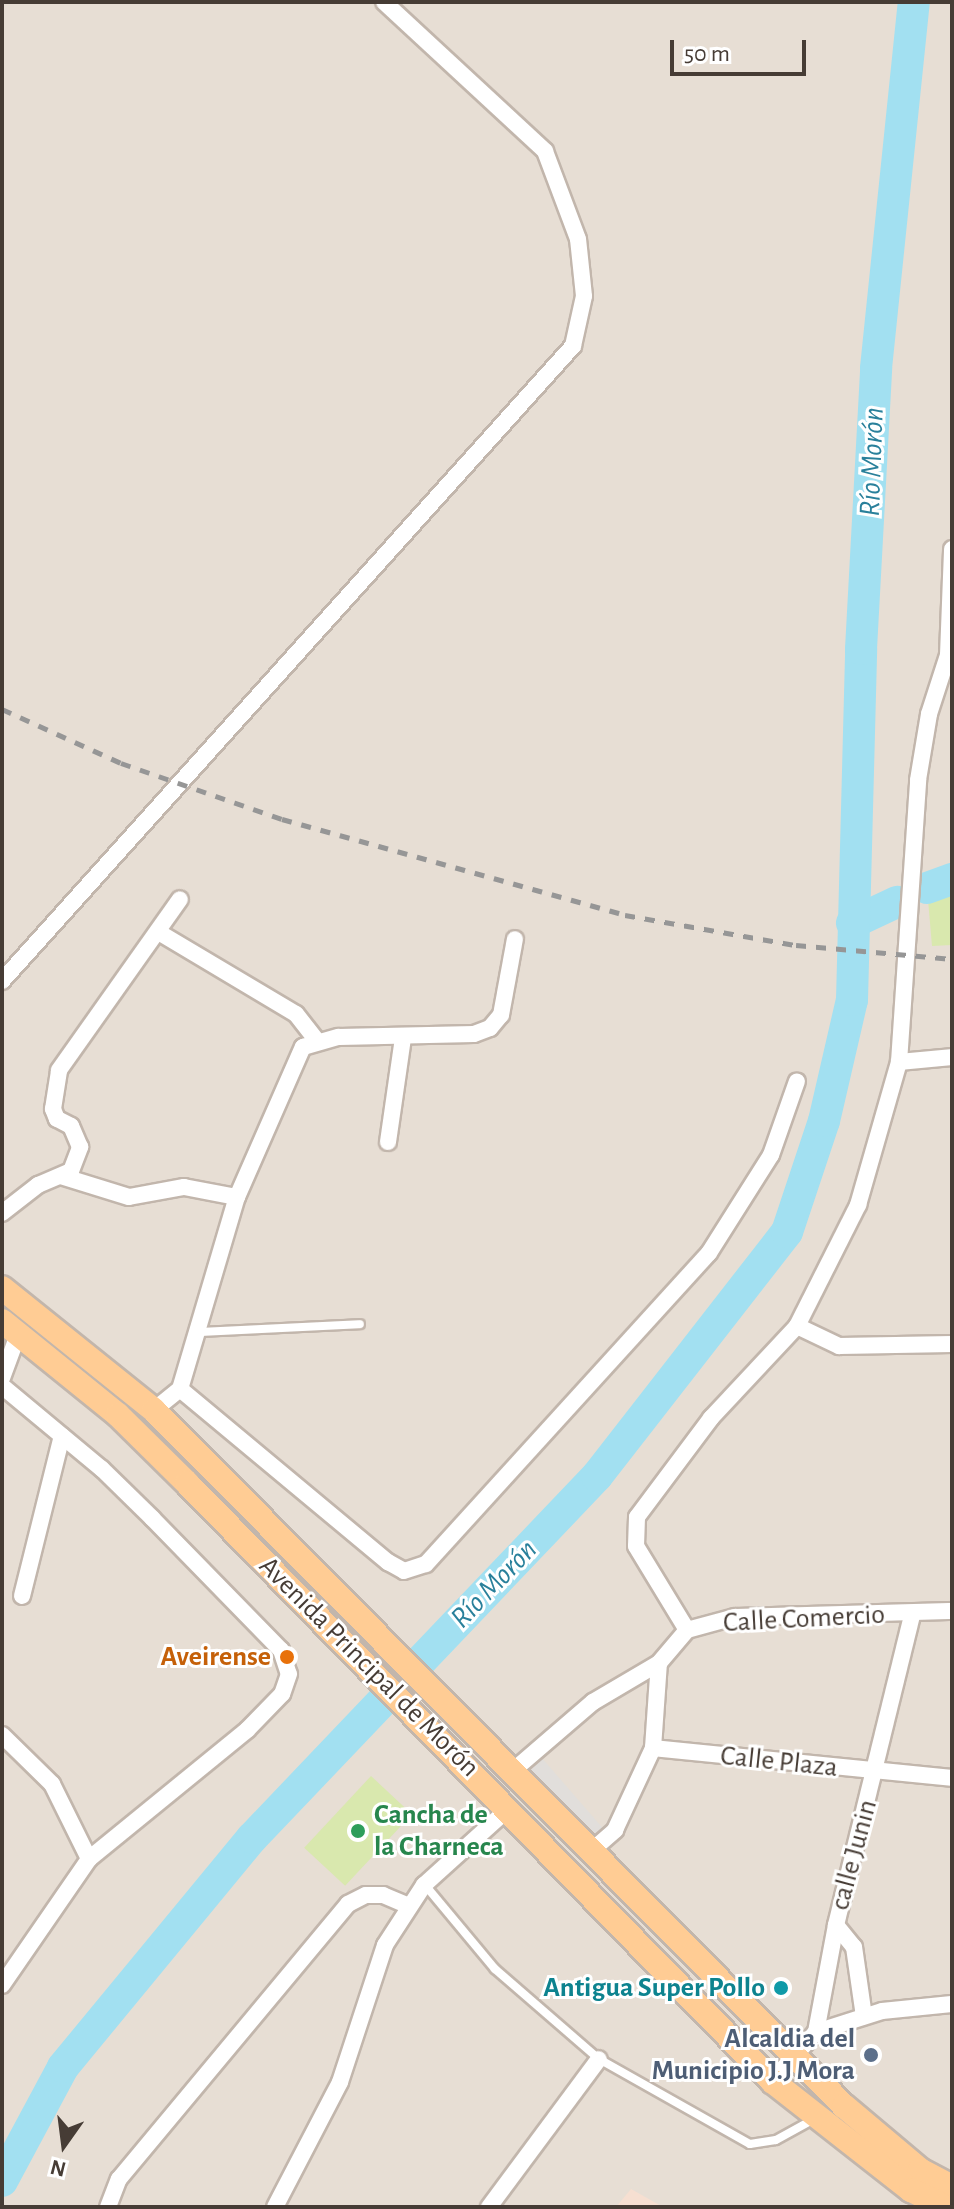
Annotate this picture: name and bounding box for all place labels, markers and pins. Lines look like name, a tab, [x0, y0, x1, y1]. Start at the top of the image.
place label: Aveirense	[160, 1640, 271, 1674]
marker: Aveirense	[278, 1648, 296, 1666]
place label: Cancha de la Charneca	[374, 1798, 504, 1864]
marker: Cancha de la Charneca	[349, 1822, 367, 1840]
place label: Antigua Super Pollo	[543, 1971, 765, 2005]
marker: Antigua Super Pollo	[772, 1979, 790, 1997]
place label: Alcaldia del Municipio J.J Mora	[652, 2022, 855, 2088]
marker: Alcaldia del Municipio J.J Mora	[862, 2046, 880, 2064]

